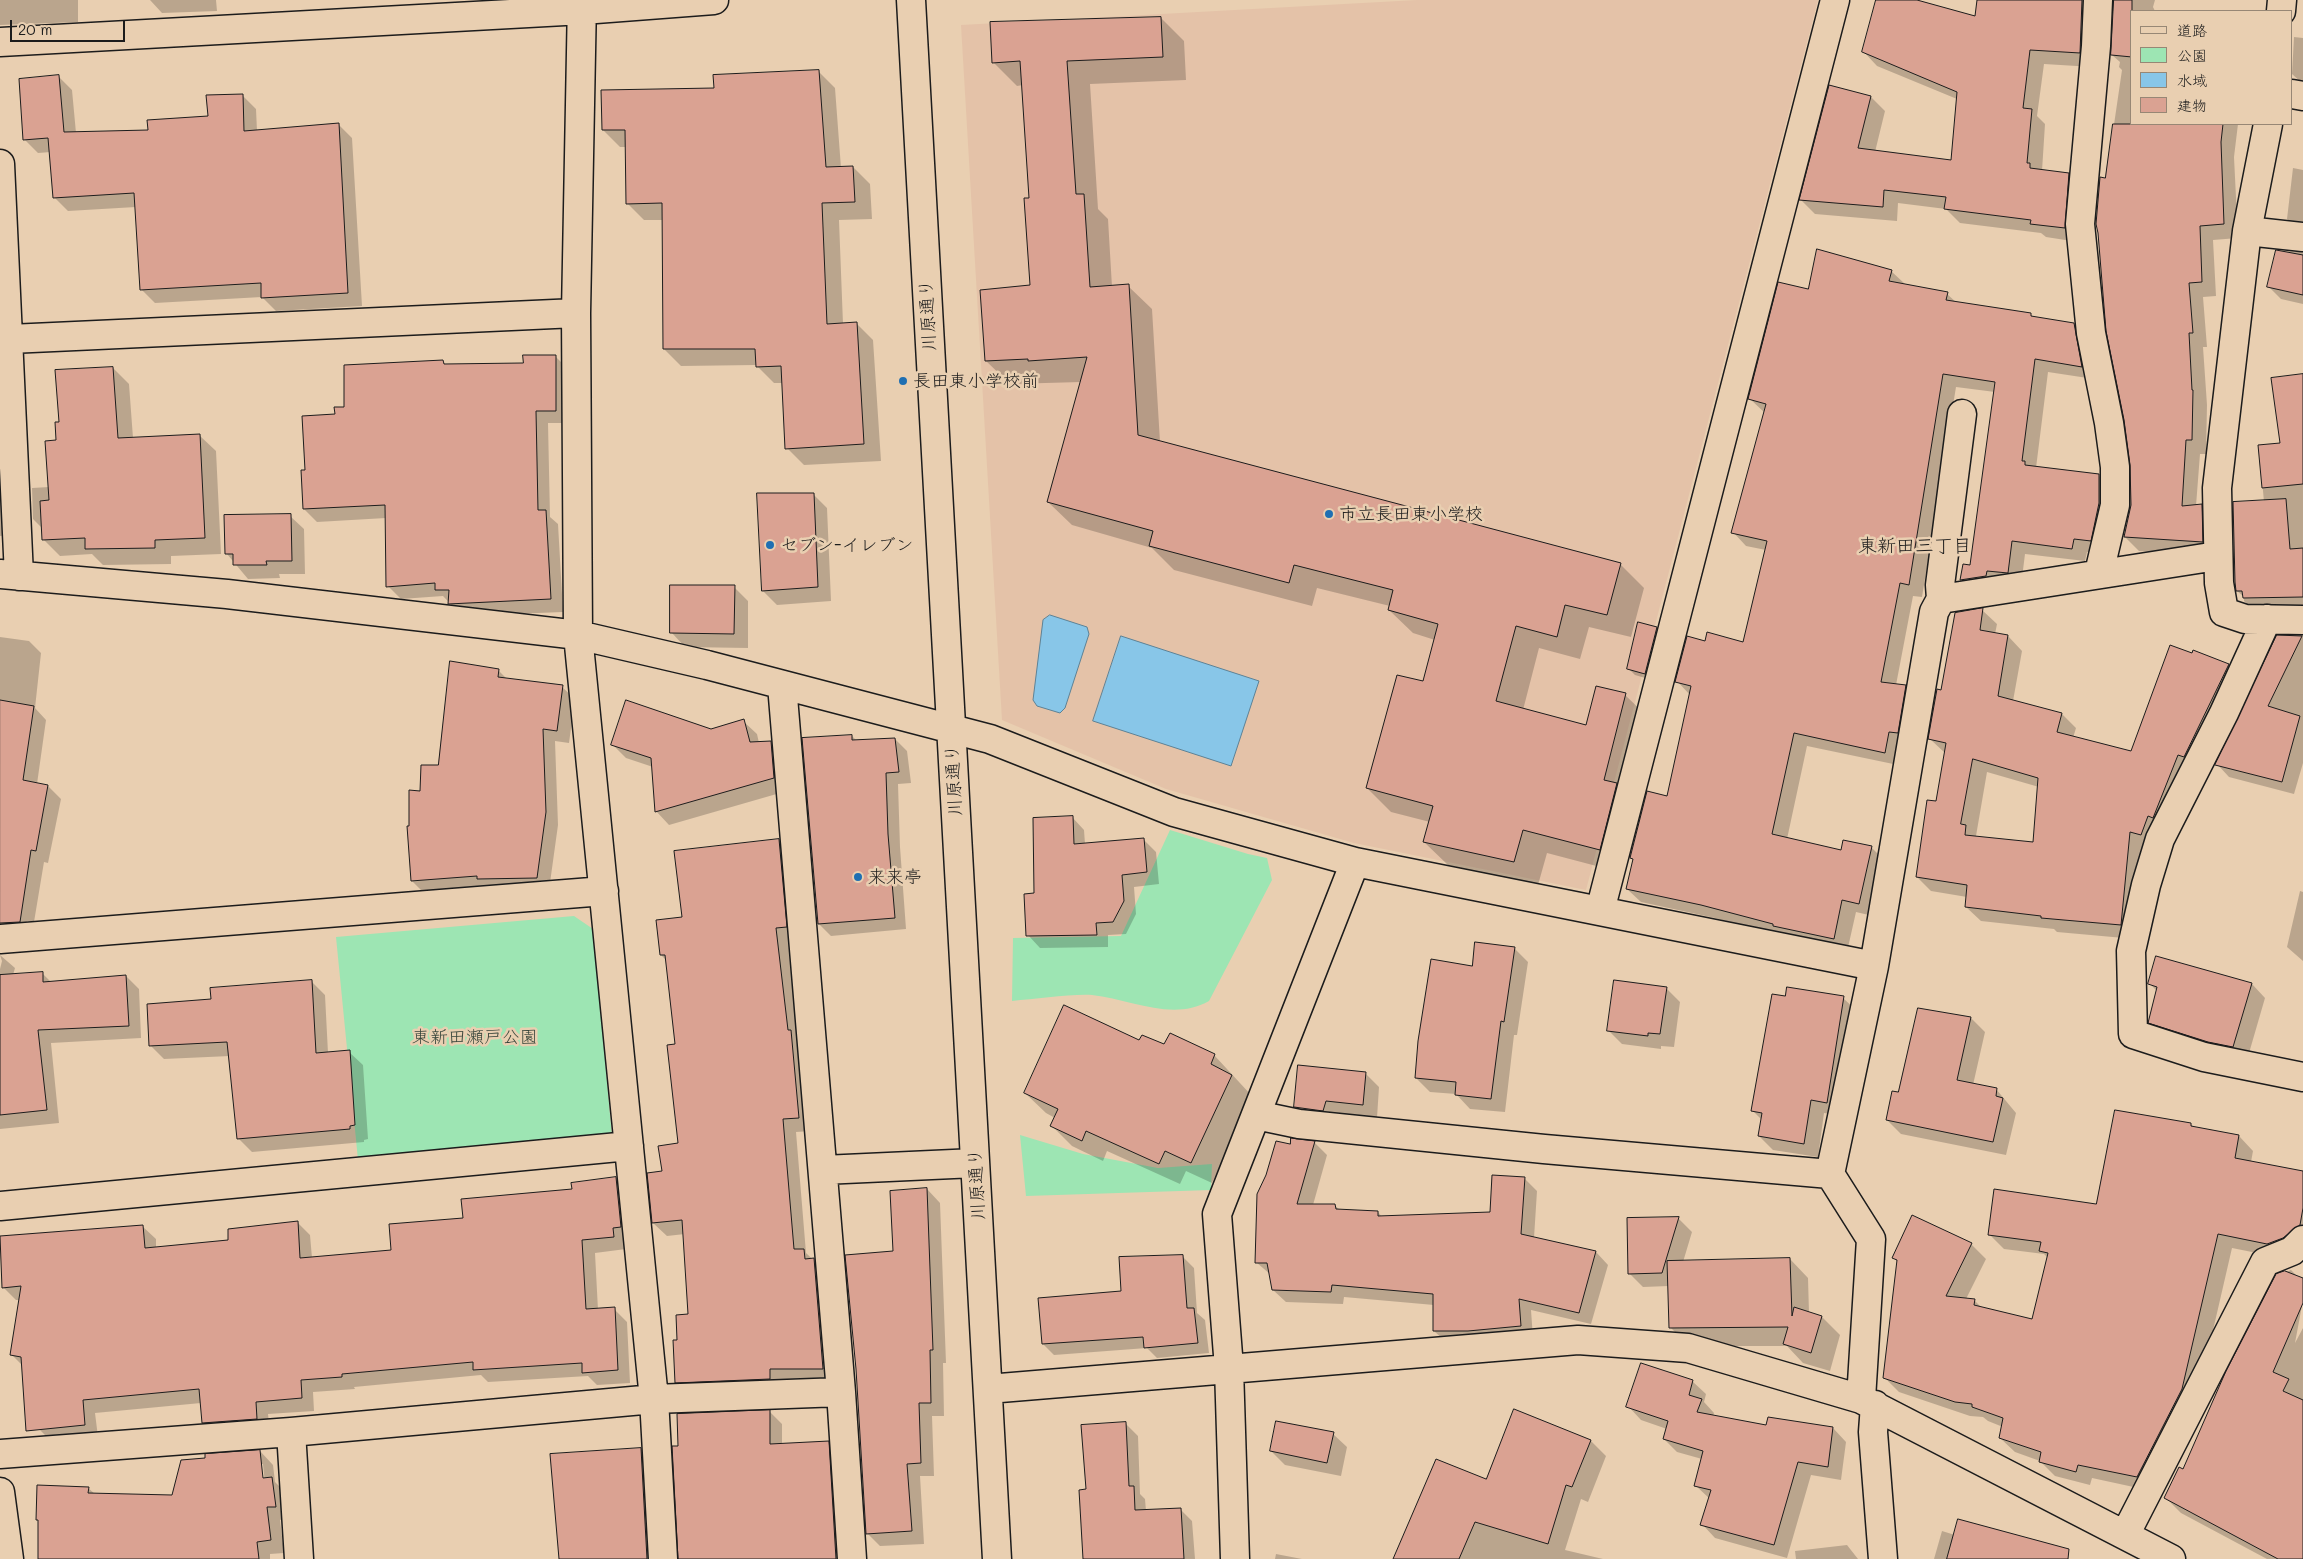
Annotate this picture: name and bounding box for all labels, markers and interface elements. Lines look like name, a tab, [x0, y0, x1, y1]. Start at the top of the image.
scale bar	[12, 10, 128, 42]
legend	[2130, 10, 2293, 125]
text: 20 m	[18, 19, 52, 39]
text: 道路	[2177, 20, 2207, 40]
text: 公園	[2177, 45, 2207, 65]
text: 水域	[2177, 70, 2207, 90]
text: 建物	[2177, 95, 2207, 115]
street label: 川原通り	[915, 278, 941, 352]
place label: 長田東小学校前	[913, 370, 1039, 392]
marker: 長田東小学校前	[897, 375, 909, 387]
place label: 市立長田東小学校	[1339, 503, 1483, 525]
marker: 市立長田東小学校	[1323, 508, 1335, 520]
place label: セブン-イレブン	[780, 534, 914, 556]
district label: 東新田三丁目	[1858, 535, 1972, 557]
marker: セブン-イレブン	[764, 539, 776, 551]
street label: 川原通り	[941, 743, 967, 817]
place label: 来来亭	[868, 866, 922, 888]
marker: 来来亭	[852, 871, 864, 883]
park label: 東新田瀬戸公園	[412, 1026, 538, 1048]
street label: 川原通り	[964, 1147, 990, 1221]

